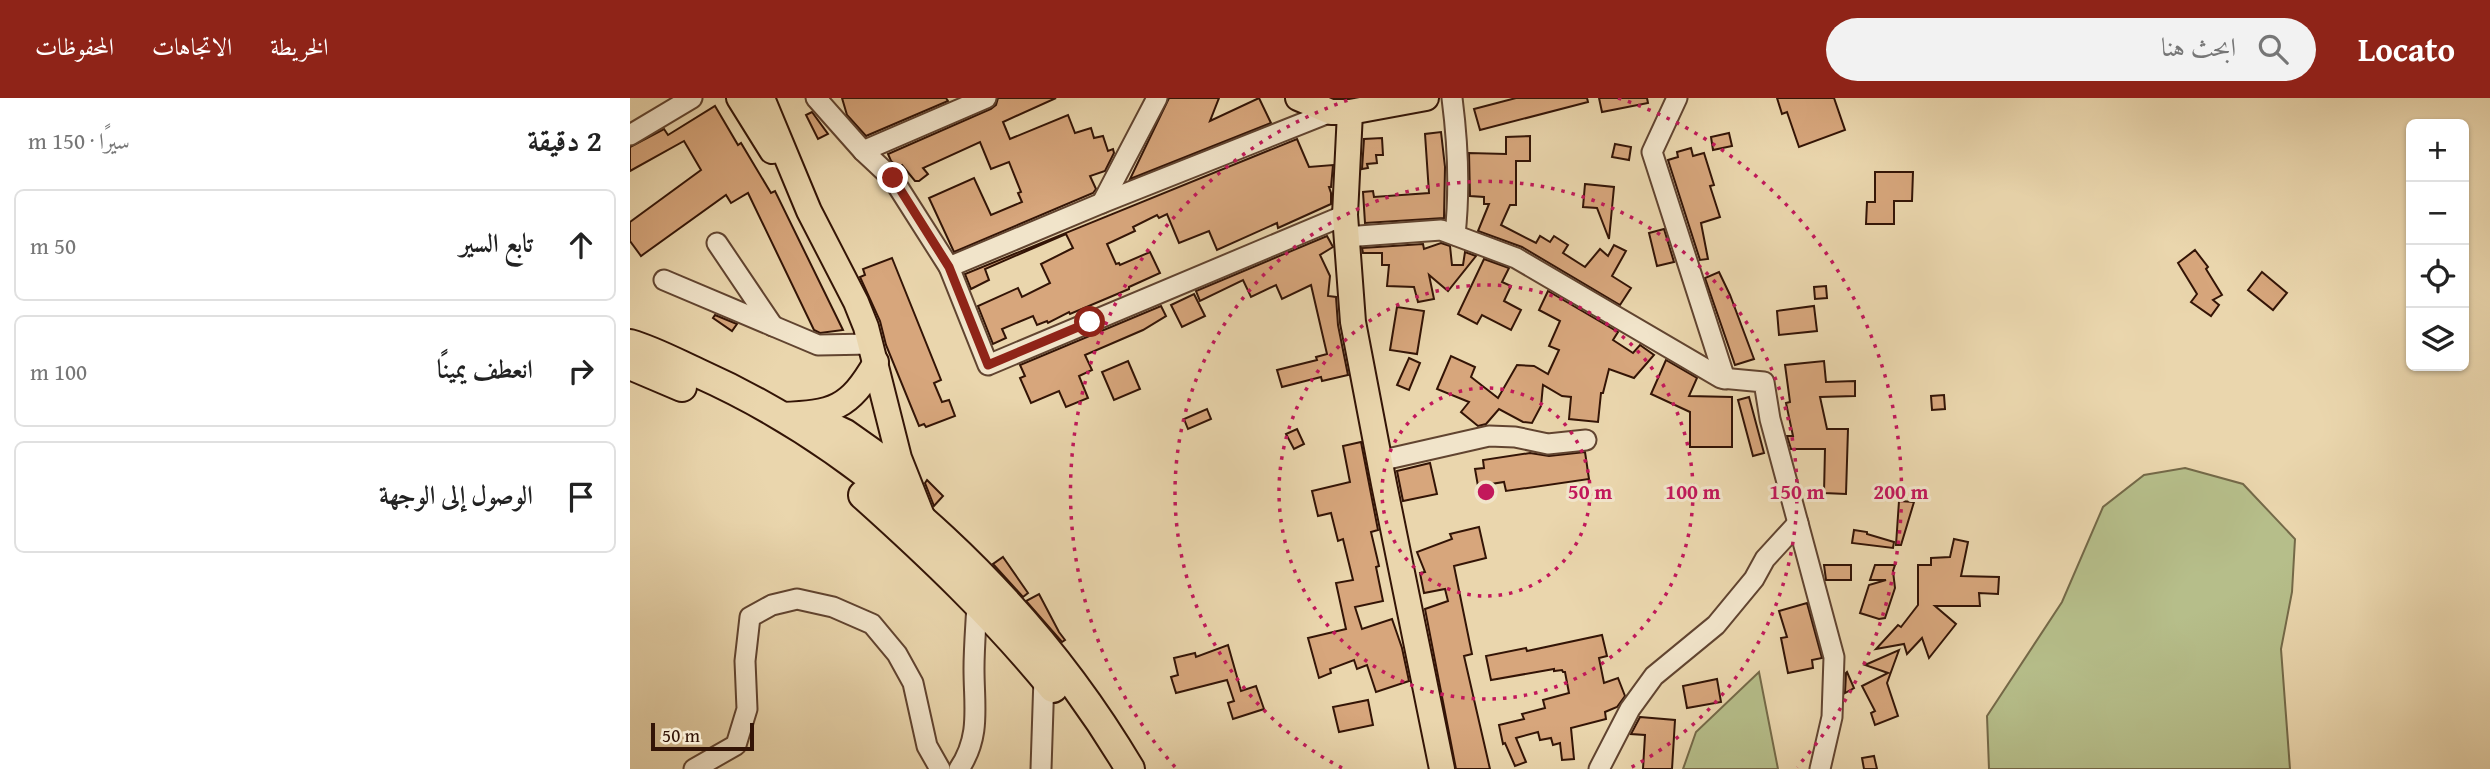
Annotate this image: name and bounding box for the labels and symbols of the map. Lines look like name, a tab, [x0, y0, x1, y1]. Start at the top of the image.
route end	[877, 162, 908, 193]
route start	[1074, 306, 1105, 337]
text: 50 m	[1568, 476, 1612, 507]
text: 100 m	[1665, 476, 1721, 507]
text: 150 m	[1769, 476, 1825, 507]
text: 200 m	[1873, 476, 1929, 507]
centre of rings	[1474, 480, 1498, 504]
scale bar	[651, 720, 754, 752]

